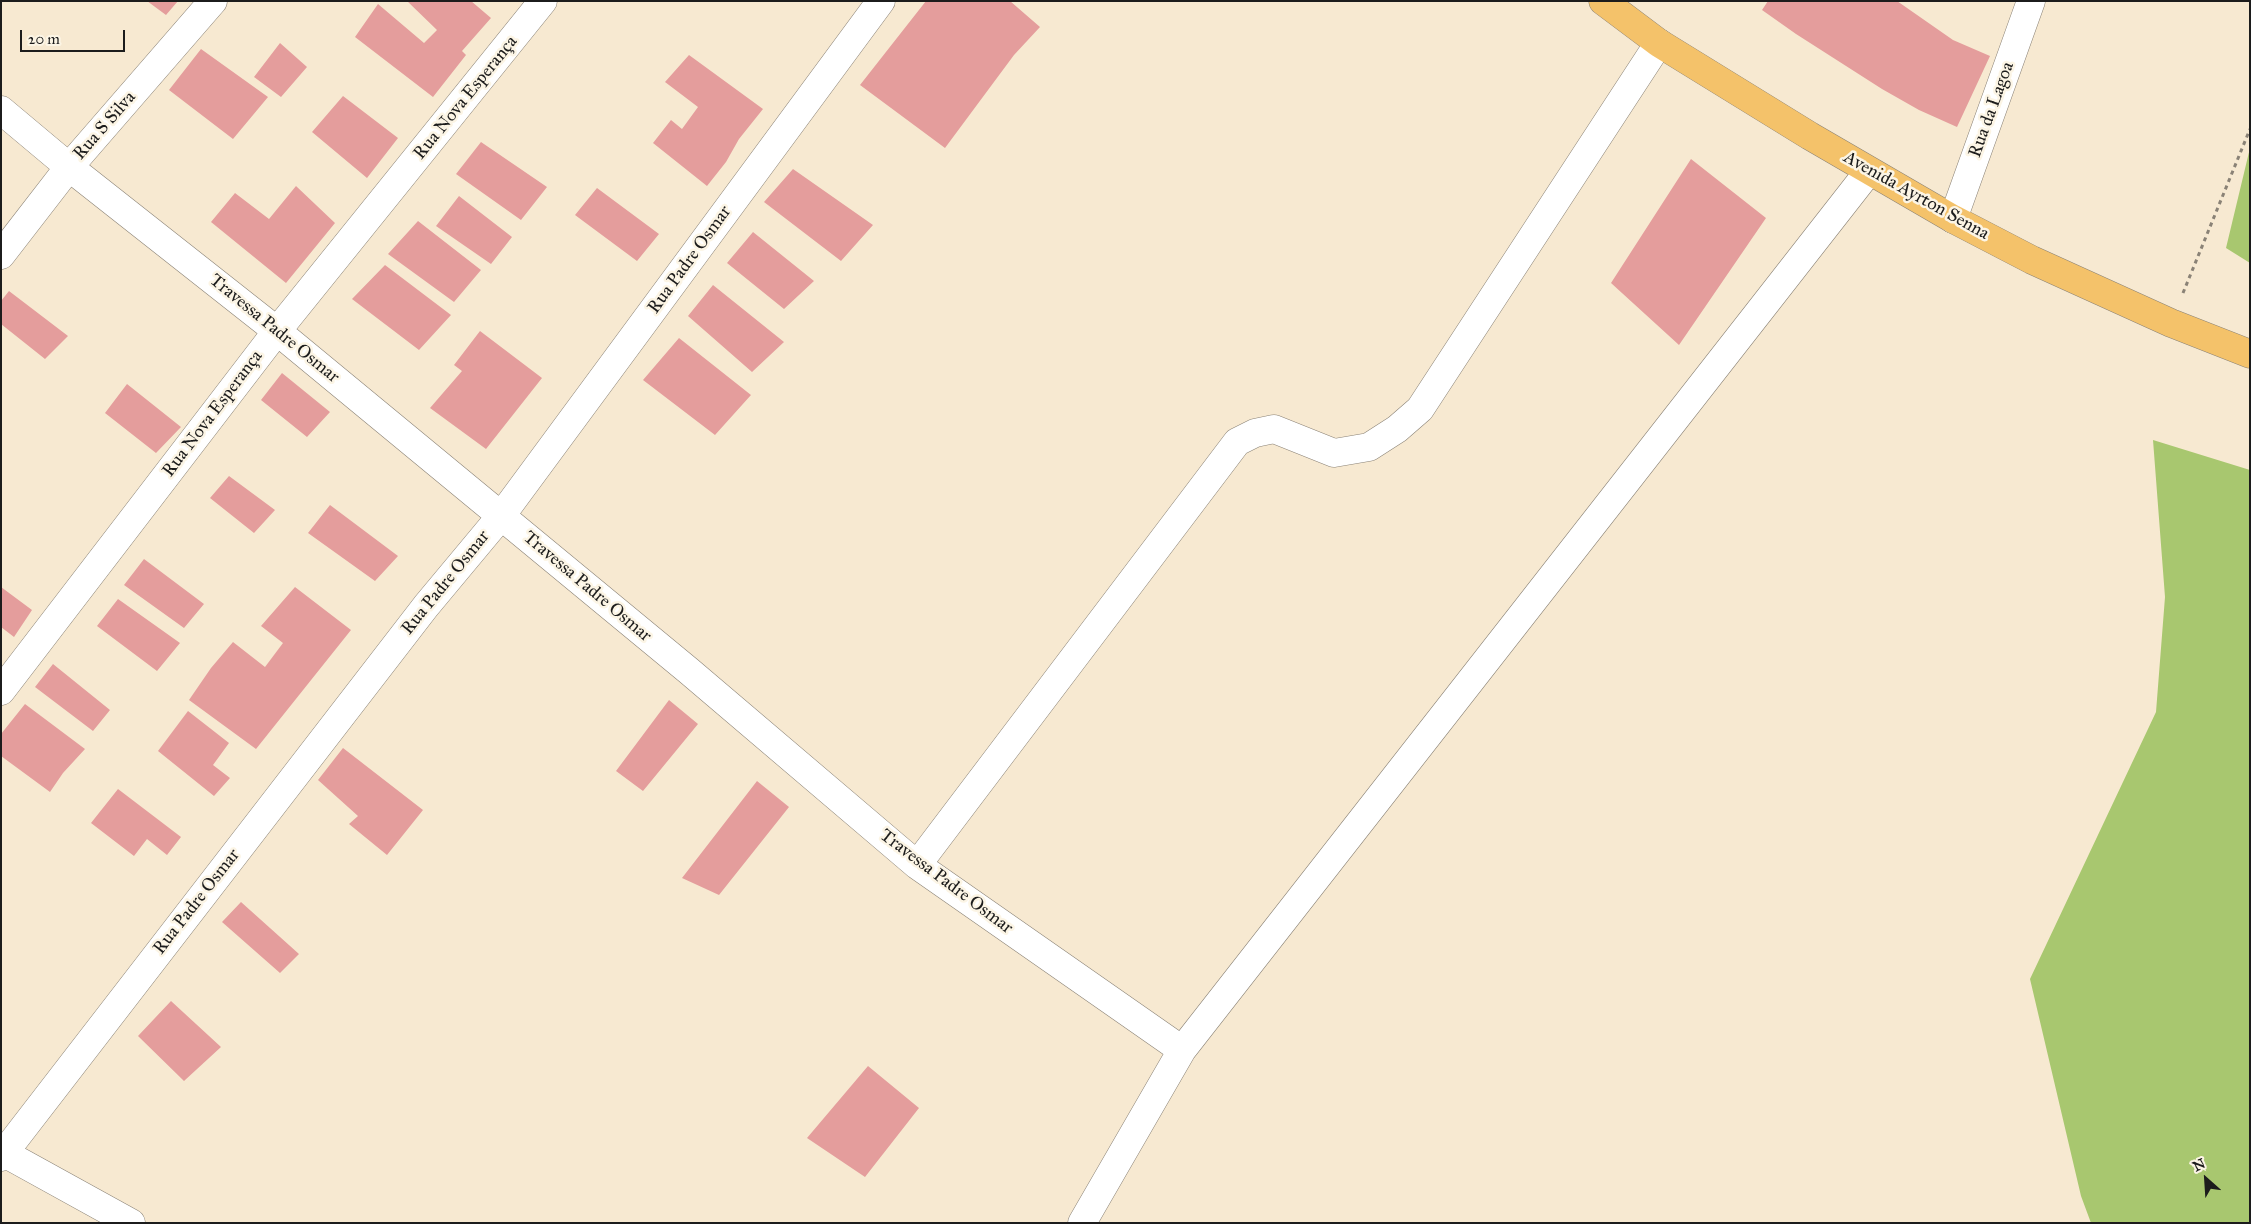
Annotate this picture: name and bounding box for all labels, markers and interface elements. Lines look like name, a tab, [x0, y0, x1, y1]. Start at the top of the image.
scale bar	[22, 20, 128, 52]
text: 20 m	[28, 30, 60, 48]
street label: Rua Nova Esperança	[409, 32, 523, 164]
street label: Rua da Lagoa	[1965, 59, 2019, 161]
street label: Rua S Silva	[69, 87, 141, 165]
street label: Avenida Ayrton Senna	[1839, 147, 1993, 245]
street label: Rua Padre Osmar	[644, 202, 736, 318]
street label: Travessa Padre Osmar	[205, 270, 343, 388]
street label: Rua Nova Esperança	[158, 346, 268, 482]
street label: Rua Padre Osmar	[397, 526, 495, 640]
street label: Travessa Padre Osmar	[518, 527, 656, 647]
street label: Travessa Padre Osmar	[875, 825, 1017, 939]
street label: Rua Padre Osmar	[149, 845, 245, 959]
north arrow	[2181, 1154, 2231, 1204]
text: N	[2190, 1155, 2208, 1175]

